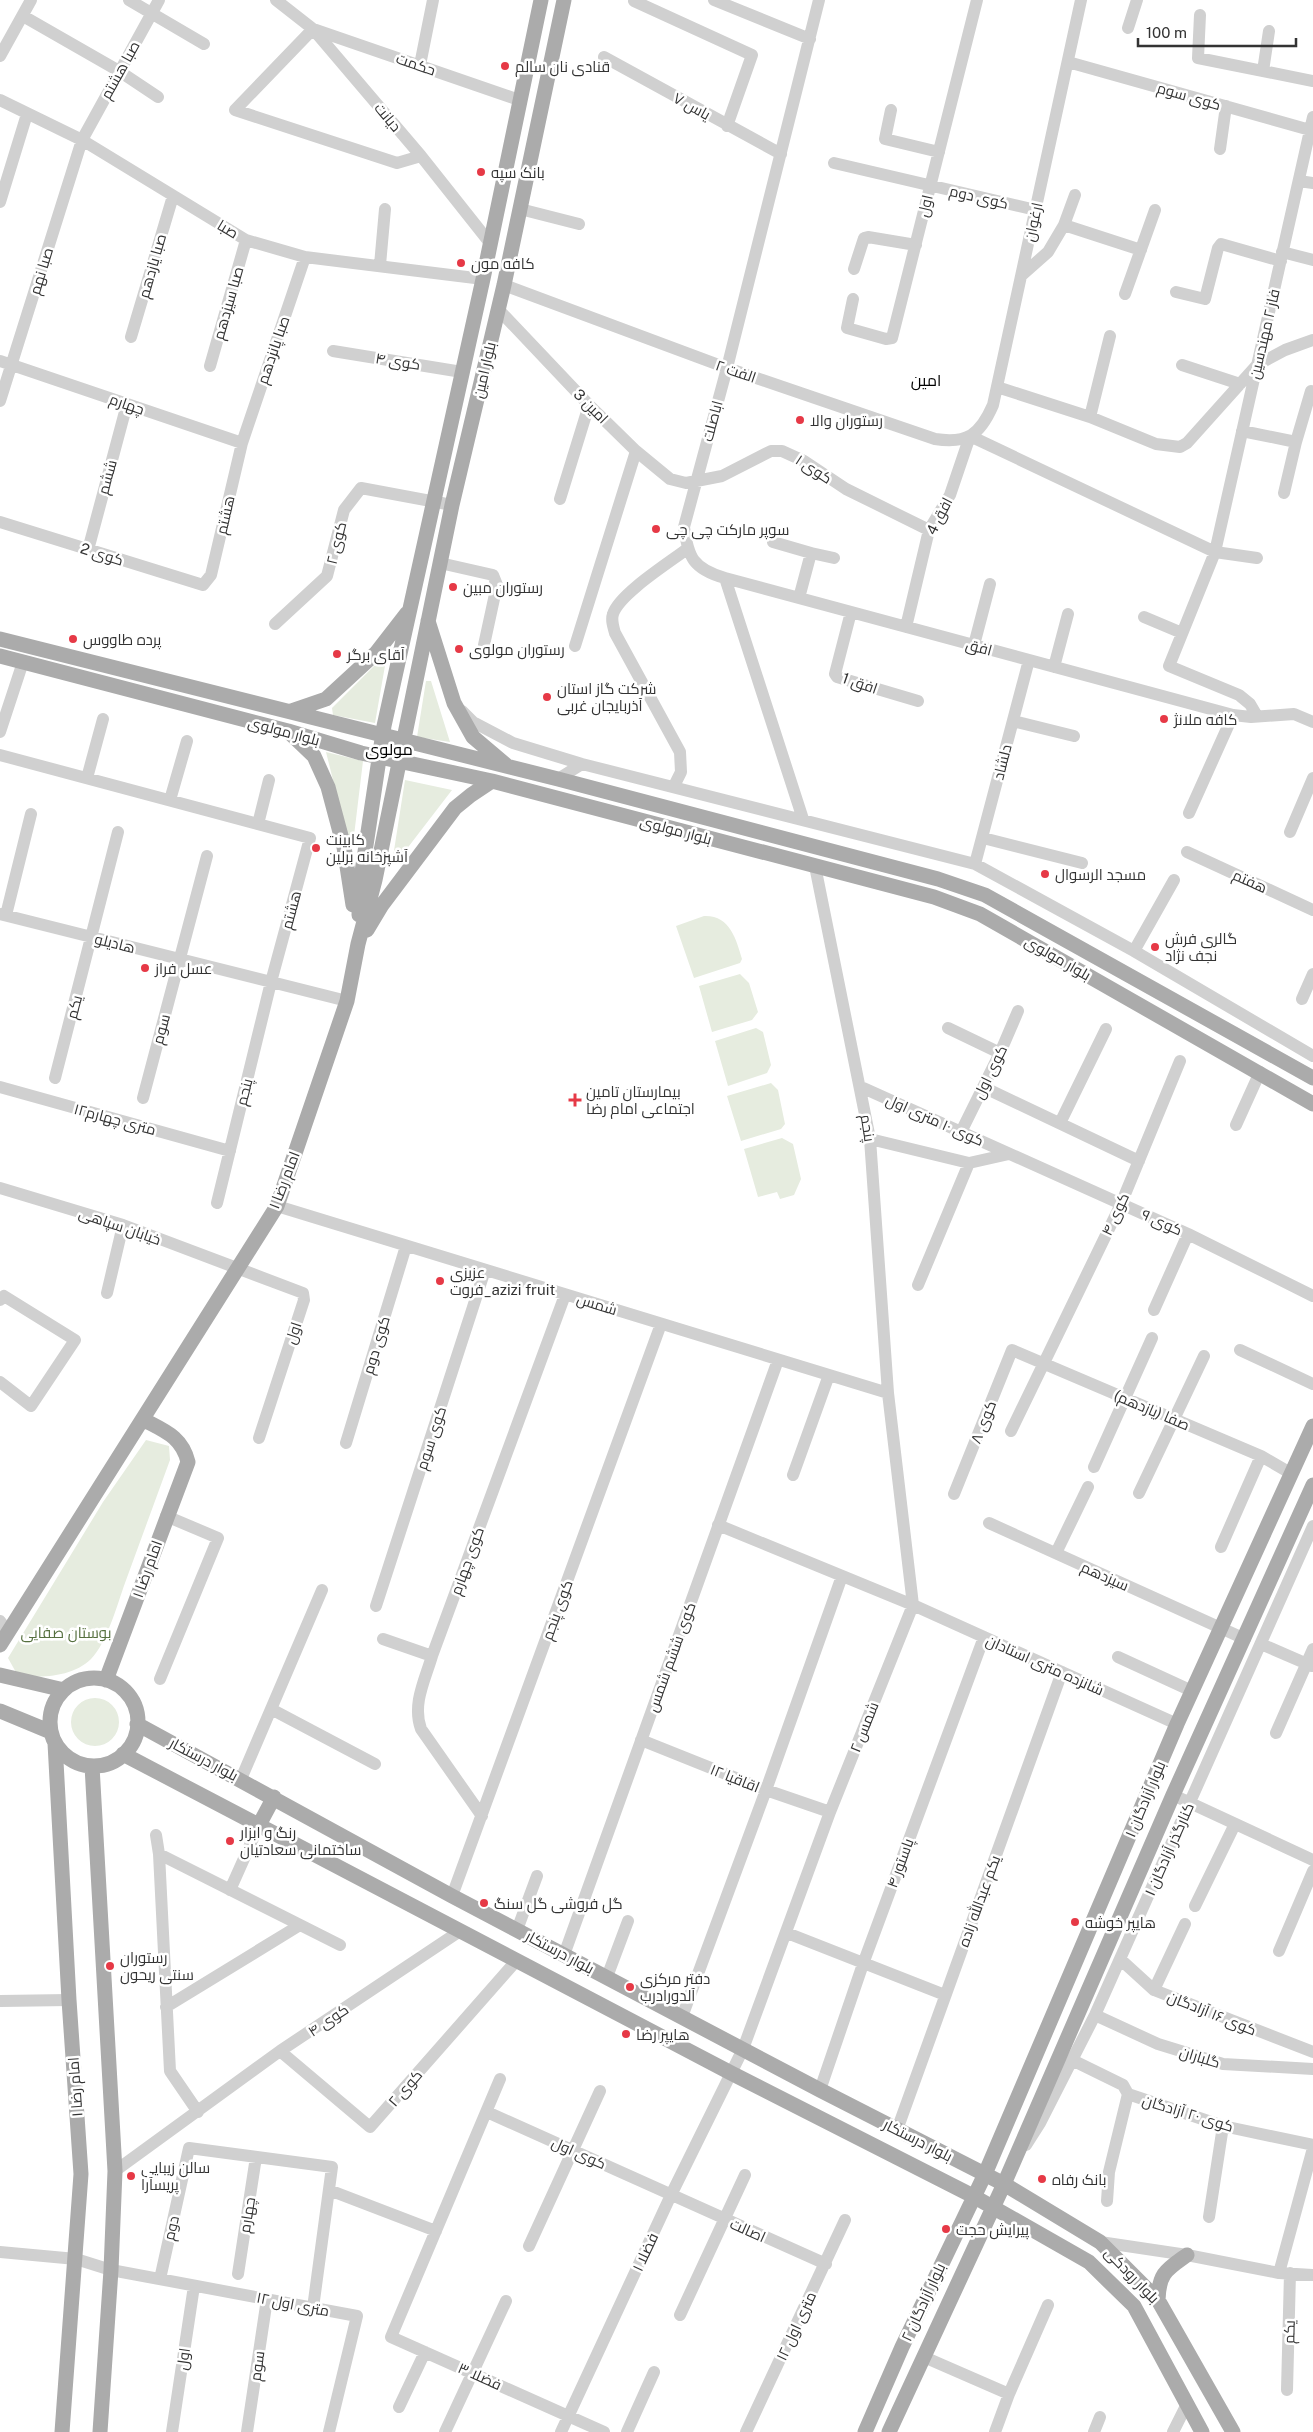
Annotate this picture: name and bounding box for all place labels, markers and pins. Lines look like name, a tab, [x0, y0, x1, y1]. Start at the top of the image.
place label: قنادی نان سالم	[515, 58, 610, 77]
marker: قنادی نان سالم	[499, 60, 511, 72]
place label: بانک سپه	[491, 164, 545, 183]
marker: بانک سپه	[475, 166, 487, 178]
place label: کافه مون	[471, 255, 535, 274]
marker: کافه مون	[455, 257, 467, 269]
place label: رستوران والا	[810, 412, 883, 431]
marker: رستوران والا	[794, 414, 806, 426]
place label: سوپر مارکت چی چی	[666, 521, 789, 540]
marker: سوپر مارکت چی چی	[650, 523, 662, 535]
place label: رستوران مبین	[463, 579, 543, 598]
marker: رستوران مبین	[447, 581, 459, 593]
place label: پرده طاووس	[83, 631, 161, 650]
marker: پرده طاووس	[67, 633, 79, 645]
place label: رستوران مولوی	[469, 641, 565, 660]
marker: رستوران مولوی	[453, 643, 465, 655]
place label: آقاى برگر	[346, 646, 405, 665]
marker: آقاى برگر	[331, 648, 343, 660]
place label: شرکت گاز استان آذربایجان غربی	[557, 680, 656, 716]
marker: شرکت گاز استان آذربایجان غربی	[541, 691, 553, 703]
place label: کافه ملانژ	[1173, 711, 1237, 729]
marker: کافه ملانژ	[1158, 713, 1170, 725]
place label: کابینت آشپزخانه برلین	[326, 831, 408, 867]
marker: کابینت آشپزخانه برلین	[310, 842, 322, 854]
place label: مسجد الرسوال	[1055, 866, 1146, 884]
marker: مسجد الرسوال	[1039, 868, 1051, 880]
place label: گالری فرش نجف نژاد	[1165, 930, 1237, 965]
marker: گالری فرش نجف نژاد	[1149, 941, 1161, 953]
place label: عسل فراز	[154, 960, 213, 979]
marker: عسل فراز	[139, 962, 151, 974]
place label: بیمارستان تامین اجتماعی امام رضا	[586, 1083, 695, 1119]
marker: بیمارستان تامین اجتماعی امام رضا	[568, 1093, 582, 1107]
place label: عزیزی فروت_azizi fruit	[450, 1264, 555, 1299]
marker: عزیزی فروت_azizi fruit	[434, 1275, 446, 1287]
place label: رنگ و ابزار ساختمانی سعادتیان	[239, 1824, 361, 1860]
marker: رنگ و ابزار ساختمانی سعادتیان	[224, 1835, 236, 1847]
place label: گل فروشی گل سنگ	[494, 1895, 623, 1914]
marker: گل فروشی گل سنگ	[478, 1897, 490, 1909]
place label: هایپر خوشه	[1085, 1914, 1156, 1933]
marker: هایپر خوشه	[1069, 1916, 1081, 1928]
place label: رستوران سنتی ریحون	[120, 1949, 194, 1985]
marker: رستوران سنتی ریحون	[104, 1960, 116, 1972]
place label: دفتر مرکزی آلدورادرب	[640, 1970, 710, 2005]
marker: دفتر مرکزی آلدورادرب	[624, 1981, 636, 1993]
place label: هایپر رضا	[636, 2026, 690, 2045]
marker: هایپر رضا	[620, 2028, 632, 2040]
place label: سالن زیبایی پریسآرا	[141, 2159, 210, 2195]
marker: سالن زیبایی پریسآرا	[125, 2170, 137, 2182]
place label: بانک رفاه	[1052, 2171, 1107, 2189]
marker: بانک رفاه	[1036, 2173, 1048, 2185]
place label: پیرایش حجت	[956, 2221, 1029, 2240]
marker: پیرایش حجت	[940, 2223, 952, 2235]

